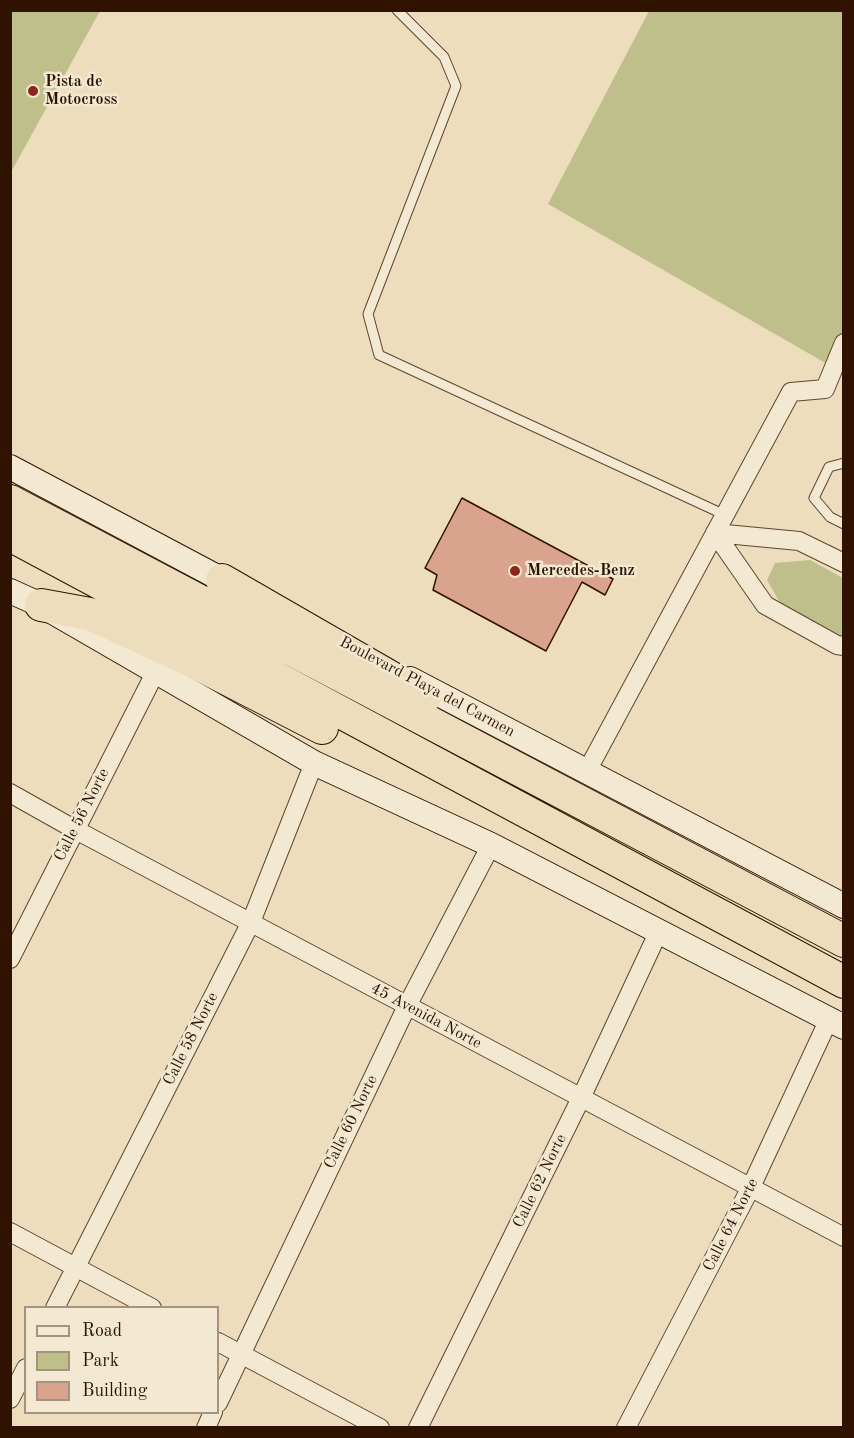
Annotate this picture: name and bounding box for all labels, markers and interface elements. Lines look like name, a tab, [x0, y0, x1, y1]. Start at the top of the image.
place label: Pista de Motocross	[45, 72, 117, 110]
marker: Pista de Motocross	[26, 84, 40, 98]
place label: Mercedes-Benz	[527, 561, 635, 581]
marker: Mercedes-Benz	[508, 564, 522, 578]
street label: Boulevard Playa del Carmen	[336, 633, 518, 741]
street label: Calle 56 Norte	[50, 765, 114, 865]
street label: 45 Avenida Norte	[367, 979, 485, 1053]
street label: Calle 58 Norte	[159, 989, 223, 1089]
street label: Calle 60 Norte	[320, 1072, 382, 1172]
street label: Calle 62 Norte	[509, 1131, 571, 1231]
street label: Calle 64 Norte	[699, 1175, 763, 1275]
legend	[24, 1306, 219, 1414]
text: Road	[82, 1322, 122, 1340]
text: Park	[82, 1352, 119, 1370]
text: Building	[82, 1382, 147, 1400]

